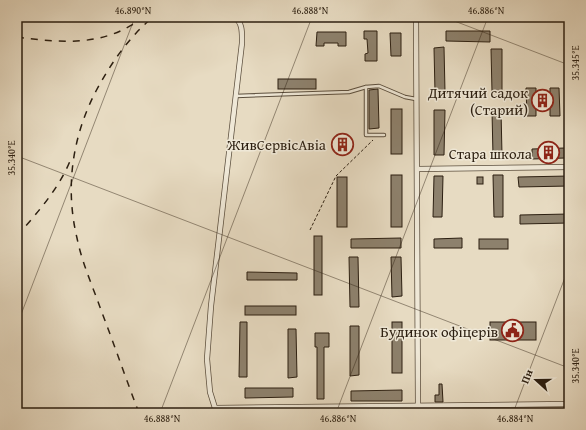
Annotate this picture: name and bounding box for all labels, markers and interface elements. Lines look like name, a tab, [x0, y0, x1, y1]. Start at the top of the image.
text: 46.890°N	[115, 3, 152, 18]
text: 46.888°N	[292, 3, 329, 18]
text: 46.886°N	[468, 3, 505, 18]
text: 35.345°E	[568, 45, 583, 81]
place label: Дитячий садок (Старий)	[427, 82, 528, 120]
building icon: Дитячий садок (Старий)	[530, 88, 556, 114]
building icon: ЖивСервісАвіа	[329, 131, 355, 157]
place label: ЖивСервісАвіа	[226, 134, 327, 155]
text: 35.340°E	[4, 140, 19, 176]
building icon: Стара школа	[535, 140, 561, 166]
place label: Стара школа	[449, 143, 533, 164]
public building icon: Будинок офіцерів	[500, 318, 526, 344]
place label: Будинок офіцерів	[380, 321, 498, 342]
text: 35.340°E	[568, 348, 583, 384]
north arrow	[516, 360, 556, 400]
text: Пн	[517, 367, 537, 386]
text: 46.888°N	[144, 411, 181, 426]
text: 46.886°N	[320, 411, 357, 426]
text: 46.884°N	[497, 411, 534, 426]

